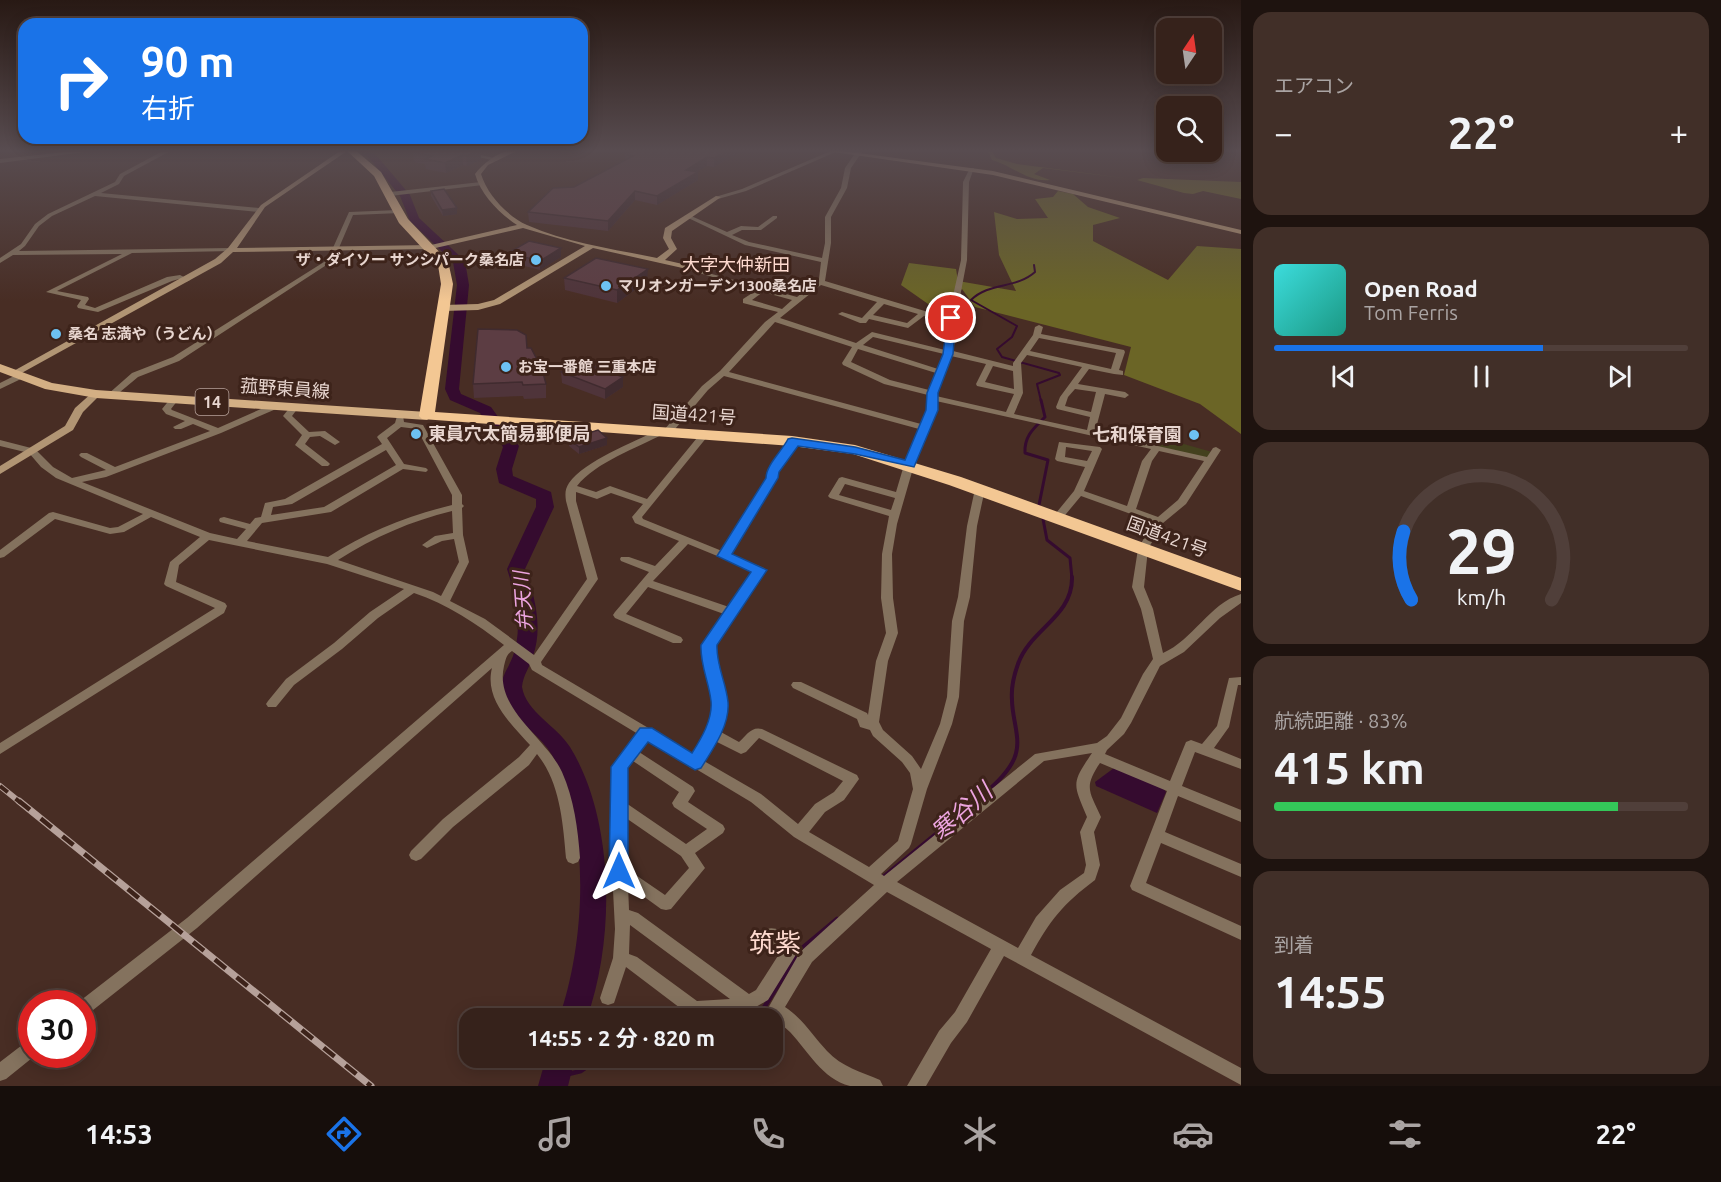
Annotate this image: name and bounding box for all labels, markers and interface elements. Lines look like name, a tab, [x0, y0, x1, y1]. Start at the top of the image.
north arrow	[1156, 18, 1222, 84]
map controls	[1156, 18, 1222, 162]
text: 90 m	[141, 38, 235, 85]
icon: right	[42, 42, 120, 120]
text: エアコン	[1274, 74, 1354, 97]
text: 右折	[141, 93, 195, 123]
button: search	[1156, 96, 1222, 162]
text: 22°	[1448, 107, 1514, 158]
text: −	[1274, 114, 1293, 151]
text: +	[1669, 114, 1688, 151]
place label: ザ・ダイソー サンシパーク桑名店	[296, 251, 524, 268]
marker: ザ・ダイソー サンシパーク桑名店	[529, 253, 543, 267]
district label: 大字大仲新田	[682, 254, 790, 274]
text: Open Road	[1364, 276, 1478, 301]
place label: マリオンガーデン1300桑名店	[618, 277, 817, 294]
marker: マリオンガーデン1300桑名店	[599, 279, 613, 293]
pin	[925, 292, 976, 343]
icon: arrive	[934, 301, 967, 334]
text: Tom Ferris	[1364, 301, 1458, 324]
place label: 桑名 志満や（うどん）	[68, 325, 222, 342]
marker: 桑名 志満や（うどん）	[49, 327, 63, 341]
place label: お宝一番館 三重本店	[518, 358, 657, 375]
marker: お宝一番館 三重本店	[499, 360, 513, 374]
icon: previous	[1327, 360, 1360, 393]
icon: pause	[1465, 360, 1498, 393]
icon: next	[1603, 360, 1636, 393]
street label: 菰野東員線	[239, 375, 331, 401]
road number: 14	[196, 389, 228, 415]
street label: 国道421号	[651, 401, 737, 427]
place label: 東員穴太簡易郵便局	[428, 423, 590, 443]
place label: 七和保育園	[1092, 424, 1182, 444]
marker: 東員穴太簡易郵便局	[409, 427, 423, 441]
marker: 七和保育園	[1187, 428, 1201, 442]
street label: 国道421号	[1124, 512, 1210, 560]
text: 29	[1446, 516, 1516, 586]
water label: 弁天川	[509, 568, 536, 632]
text: km/h	[1456, 585, 1506, 609]
text: 航続距離 · 83%	[1274, 709, 1407, 732]
text: 415 km	[1274, 742, 1425, 793]
water label: 寒谷川	[926, 775, 1000, 846]
position arrow	[587, 839, 651, 903]
district label: 筑紫	[749, 928, 801, 957]
text: 到着	[1274, 933, 1314, 956]
text: 14:55	[1274, 966, 1387, 1017]
speed limit sign: 30	[18, 990, 96, 1068]
text: 14:55 · 2 分 · 820 m	[527, 1025, 715, 1050]
icon: directions	[323, 1113, 365, 1155]
icon: music	[535, 1113, 577, 1155]
icon: phone	[747, 1113, 789, 1155]
icon: climate	[959, 1113, 1001, 1155]
icon: car	[1172, 1113, 1214, 1155]
icon: filters	[1384, 1113, 1426, 1155]
text: 14:53	[85, 1119, 153, 1149]
text: 22°	[1596, 1119, 1636, 1149]

